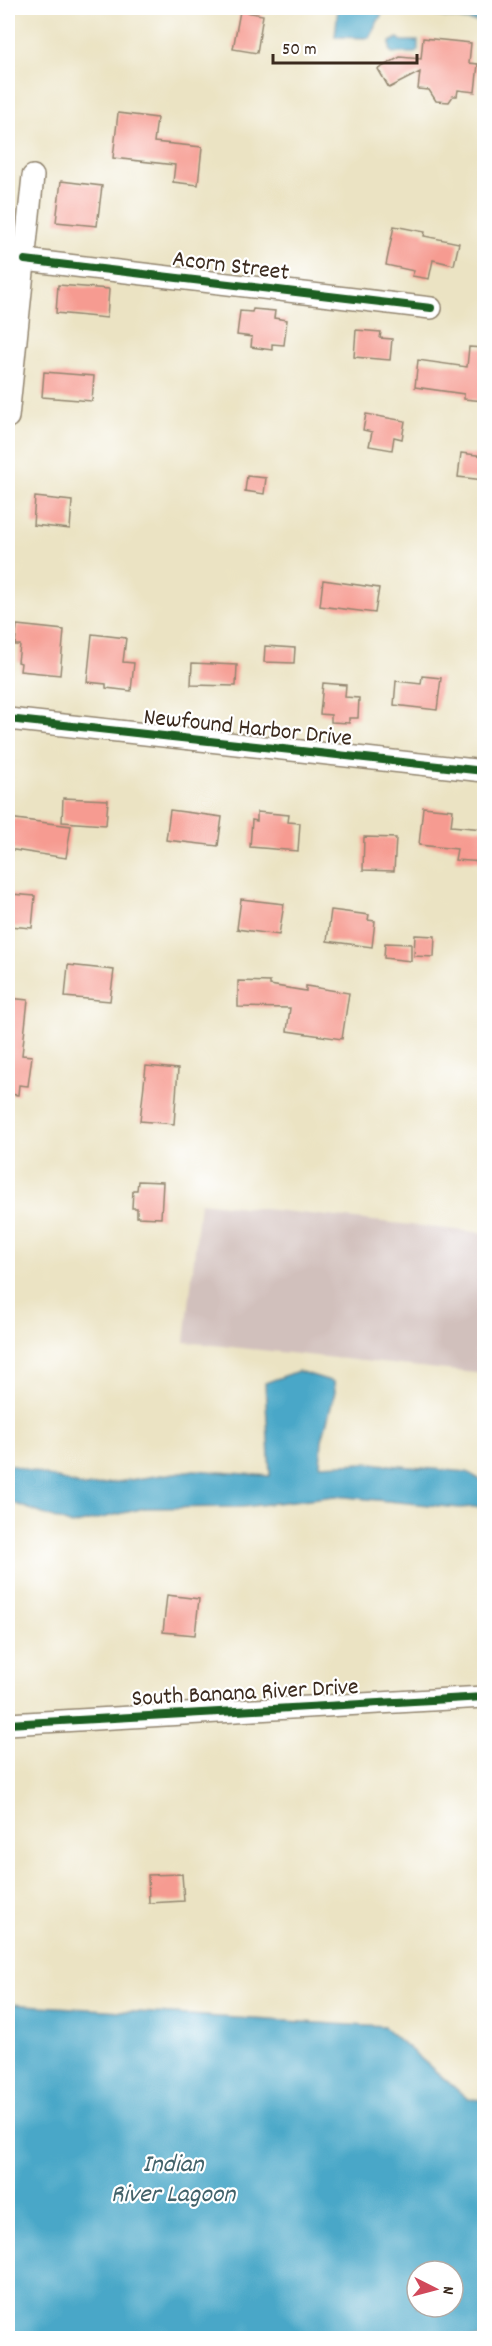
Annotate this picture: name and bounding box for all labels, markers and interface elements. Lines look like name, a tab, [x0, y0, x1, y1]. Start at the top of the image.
scale bar	[273, 27, 417, 65]
text: 50 m	[282, 38, 317, 63]
street label: Acorn Street	[170, 243, 291, 291]
street label: Newfound Harbor Drive	[142, 701, 354, 757]
street label: South Banana River Drive	[131, 1671, 359, 1717]
water label: Indian River Lagoon	[111, 2147, 236, 2214]
north arrow	[405, 2259, 465, 2319]
text: N	[436, 2285, 459, 2296]

